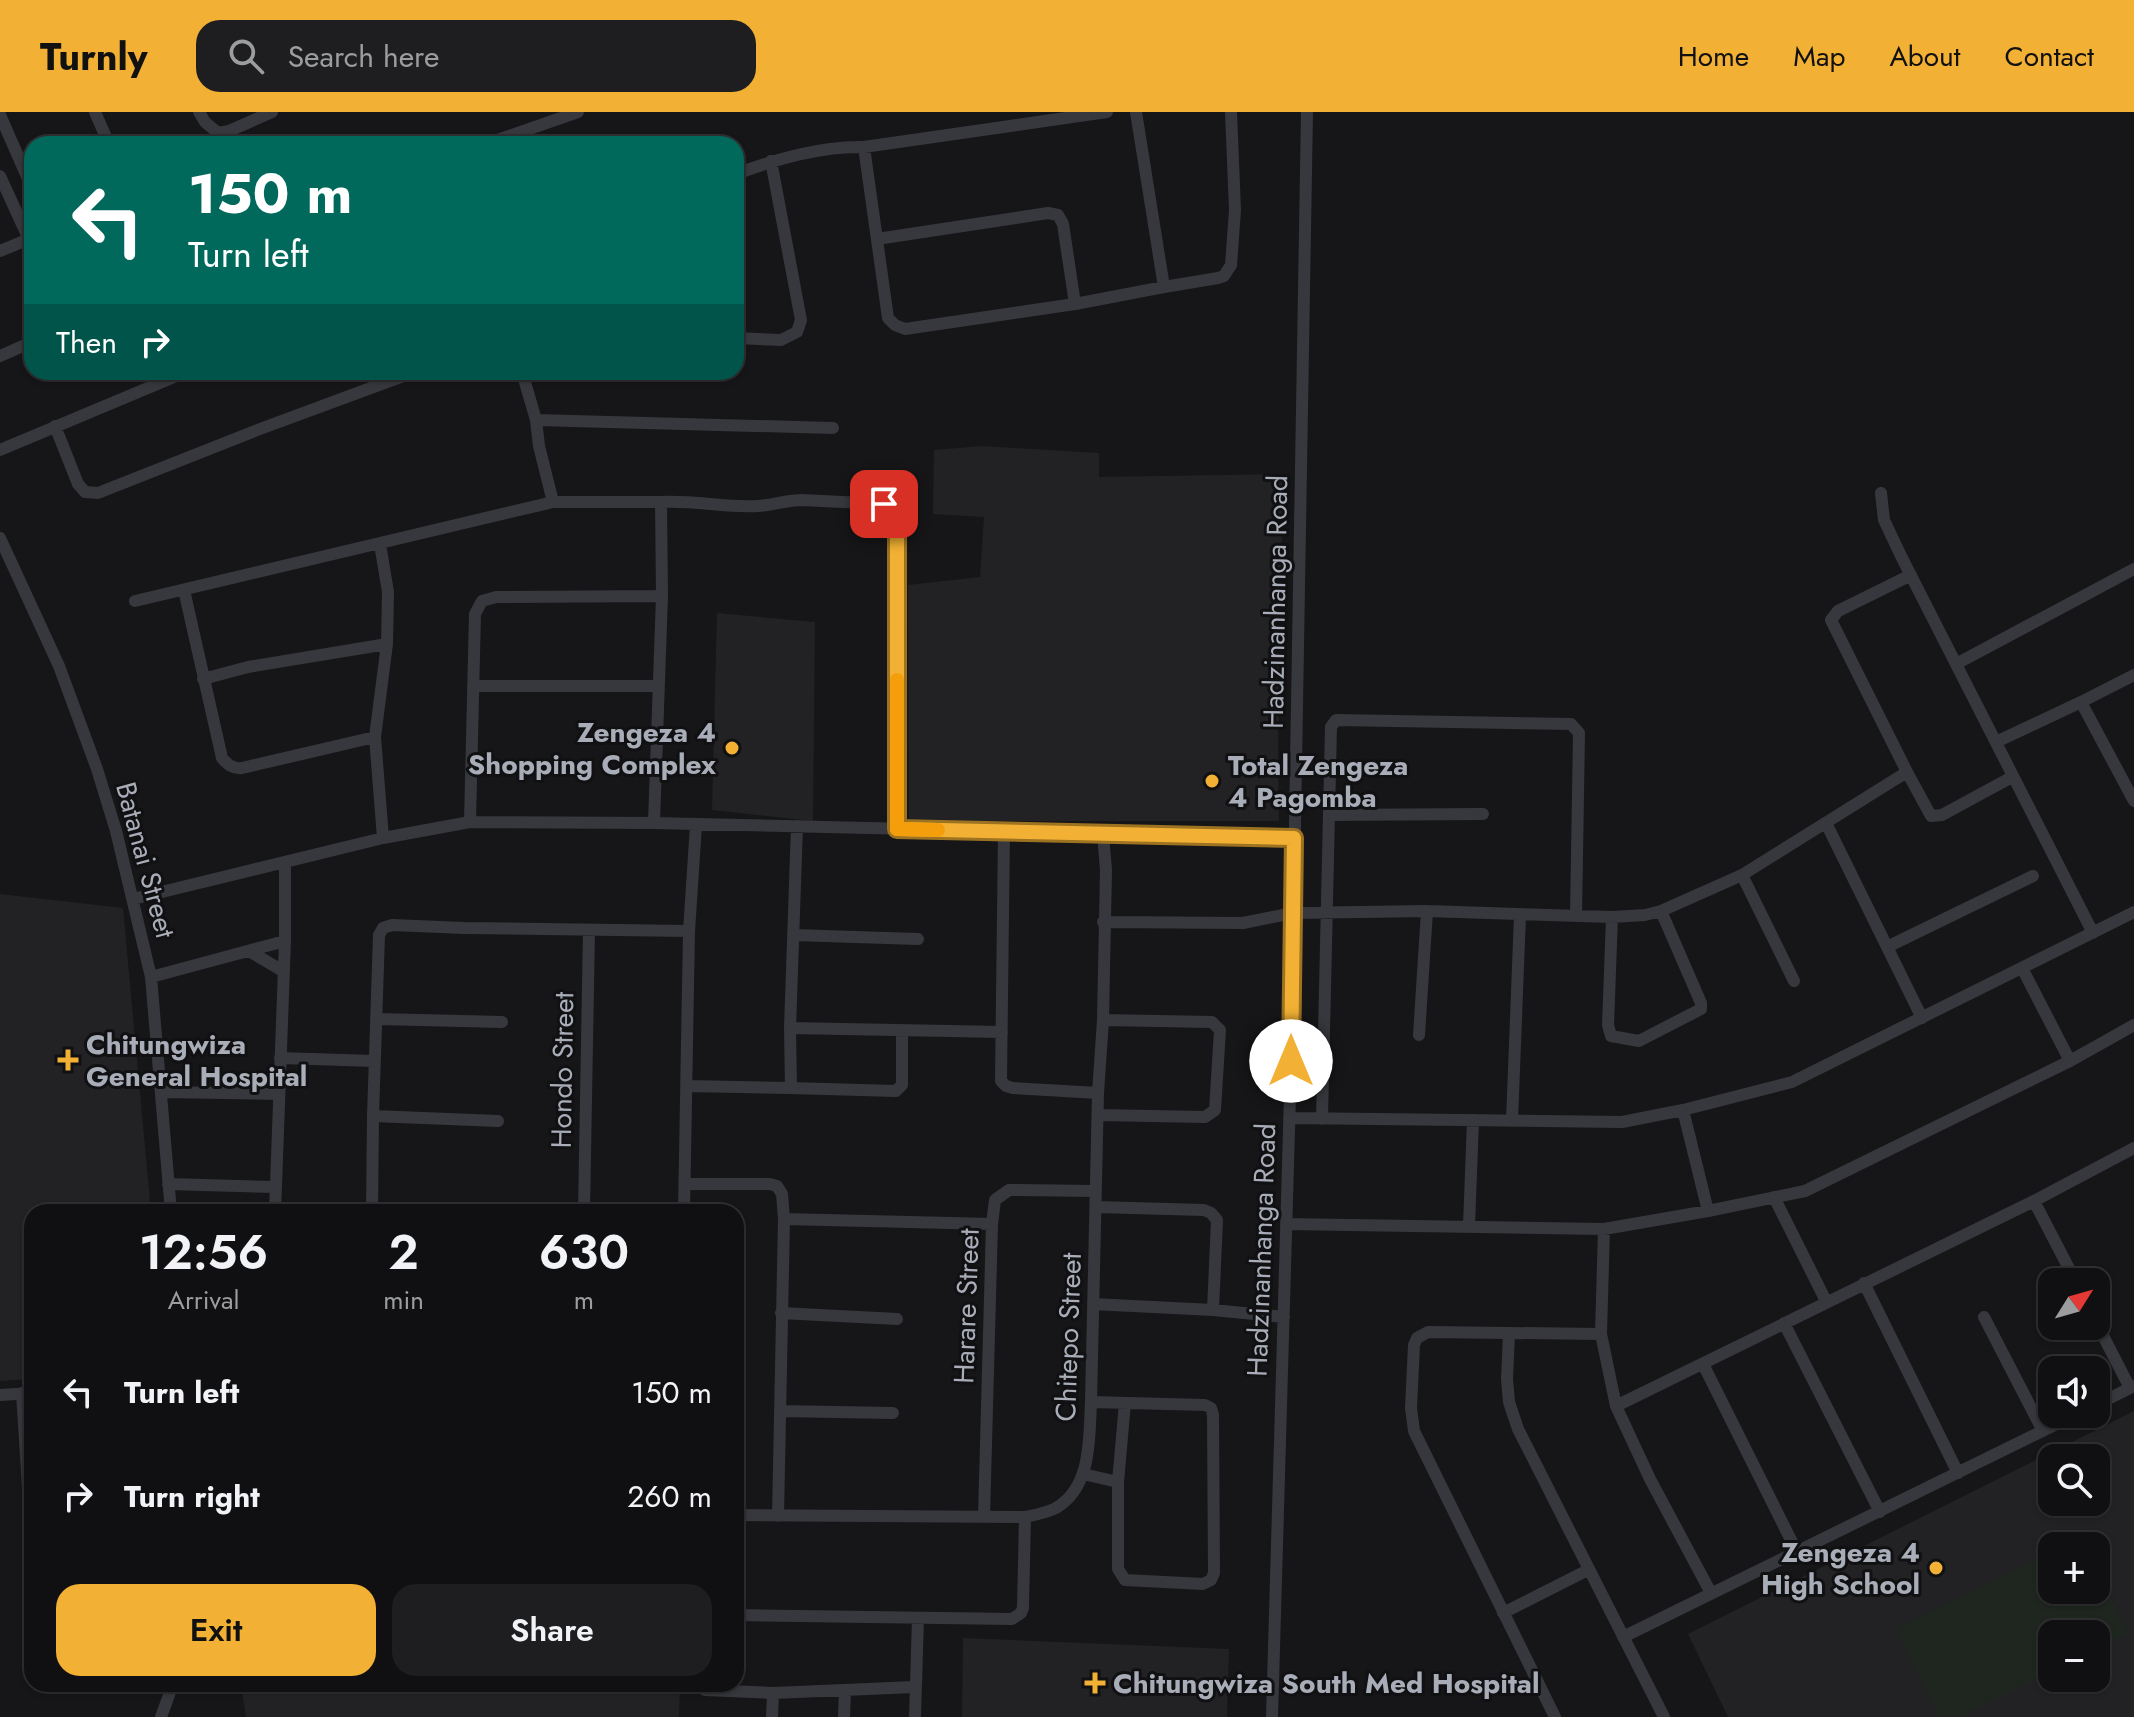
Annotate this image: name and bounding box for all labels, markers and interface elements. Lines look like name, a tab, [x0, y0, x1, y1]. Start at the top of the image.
search box	[196, 20, 756, 92]
text: Turnly	[40, 29, 148, 84]
icon: search	[224, 34, 268, 78]
text: Search here	[288, 35, 439, 78]
text: Home	[1678, 36, 1749, 77]
text: Map	[1793, 36, 1845, 77]
text: About	[1889, 36, 1961, 77]
text: Contact	[2005, 36, 2094, 77]
text: 150 m	[188, 153, 352, 234]
icon: left	[56, 168, 160, 272]
text: Turn left	[188, 228, 309, 280]
icon: right	[133, 320, 177, 364]
text: Then	[56, 321, 117, 364]
pin	[850, 470, 918, 538]
street label: Hadzinanhanga Road	[1253, 475, 1298, 729]
icon: arrive	[862, 482, 906, 526]
place label: Zengeza 4 Shopping Complex	[468, 712, 716, 785]
marker: Zengeza 4 Shopping Complex	[723, 739, 741, 757]
place label: Total Zengeza 4 Pagomba	[1228, 745, 1408, 818]
marker: Total Zengeza 4 Pagomba	[1203, 772, 1221, 790]
street label: Batanai Street	[105, 778, 186, 943]
street label: Hondo Street	[541, 991, 584, 1149]
position arrow	[1249, 1019, 1333, 1103]
place label: Chitungwiza General Hospital	[86, 1024, 307, 1097]
marker: Chitungwiza General Hospital	[57, 1049, 79, 1071]
street label: Hadzinanhanga Road	[1237, 1123, 1286, 1377]
text: 12:56	[139, 1218, 268, 1287]
text: 2	[388, 1218, 419, 1287]
text: 630	[539, 1218, 629, 1287]
street label: Harare Street	[943, 1227, 990, 1384]
street label: Chitepo Street	[1045, 1252, 1092, 1422]
north arrow	[2038, 1268, 2110, 1340]
map controls	[2038, 1268, 2110, 1692]
text: Arrival	[168, 1281, 239, 1319]
text: min	[383, 1281, 424, 1319]
text: m	[574, 1281, 594, 1319]
button: sound	[2038, 1356, 2110, 1428]
icon: left	[56, 1370, 100, 1414]
text: Turn left	[124, 1371, 239, 1414]
text: 150 m	[631, 1371, 712, 1414]
button: search	[2038, 1444, 2110, 1516]
icon: right	[56, 1474, 100, 1518]
text: Turn right	[124, 1475, 260, 1518]
text: 260 m	[627, 1475, 712, 1518]
place label: Zengeza 4 High School	[1761, 1532, 1920, 1605]
button: +	[2038, 1532, 2110, 1604]
marker: Zengeza 4 High School	[1927, 1559, 1945, 1577]
button: Exit	[56, 1584, 376, 1676]
button: Share	[392, 1584, 712, 1676]
button: −	[2038, 1620, 2110, 1692]
place label: Chitungwiza South Med Hospital	[1113, 1663, 1540, 1704]
marker: Chitungwiza South Med Hospital	[1084, 1672, 1106, 1694]

